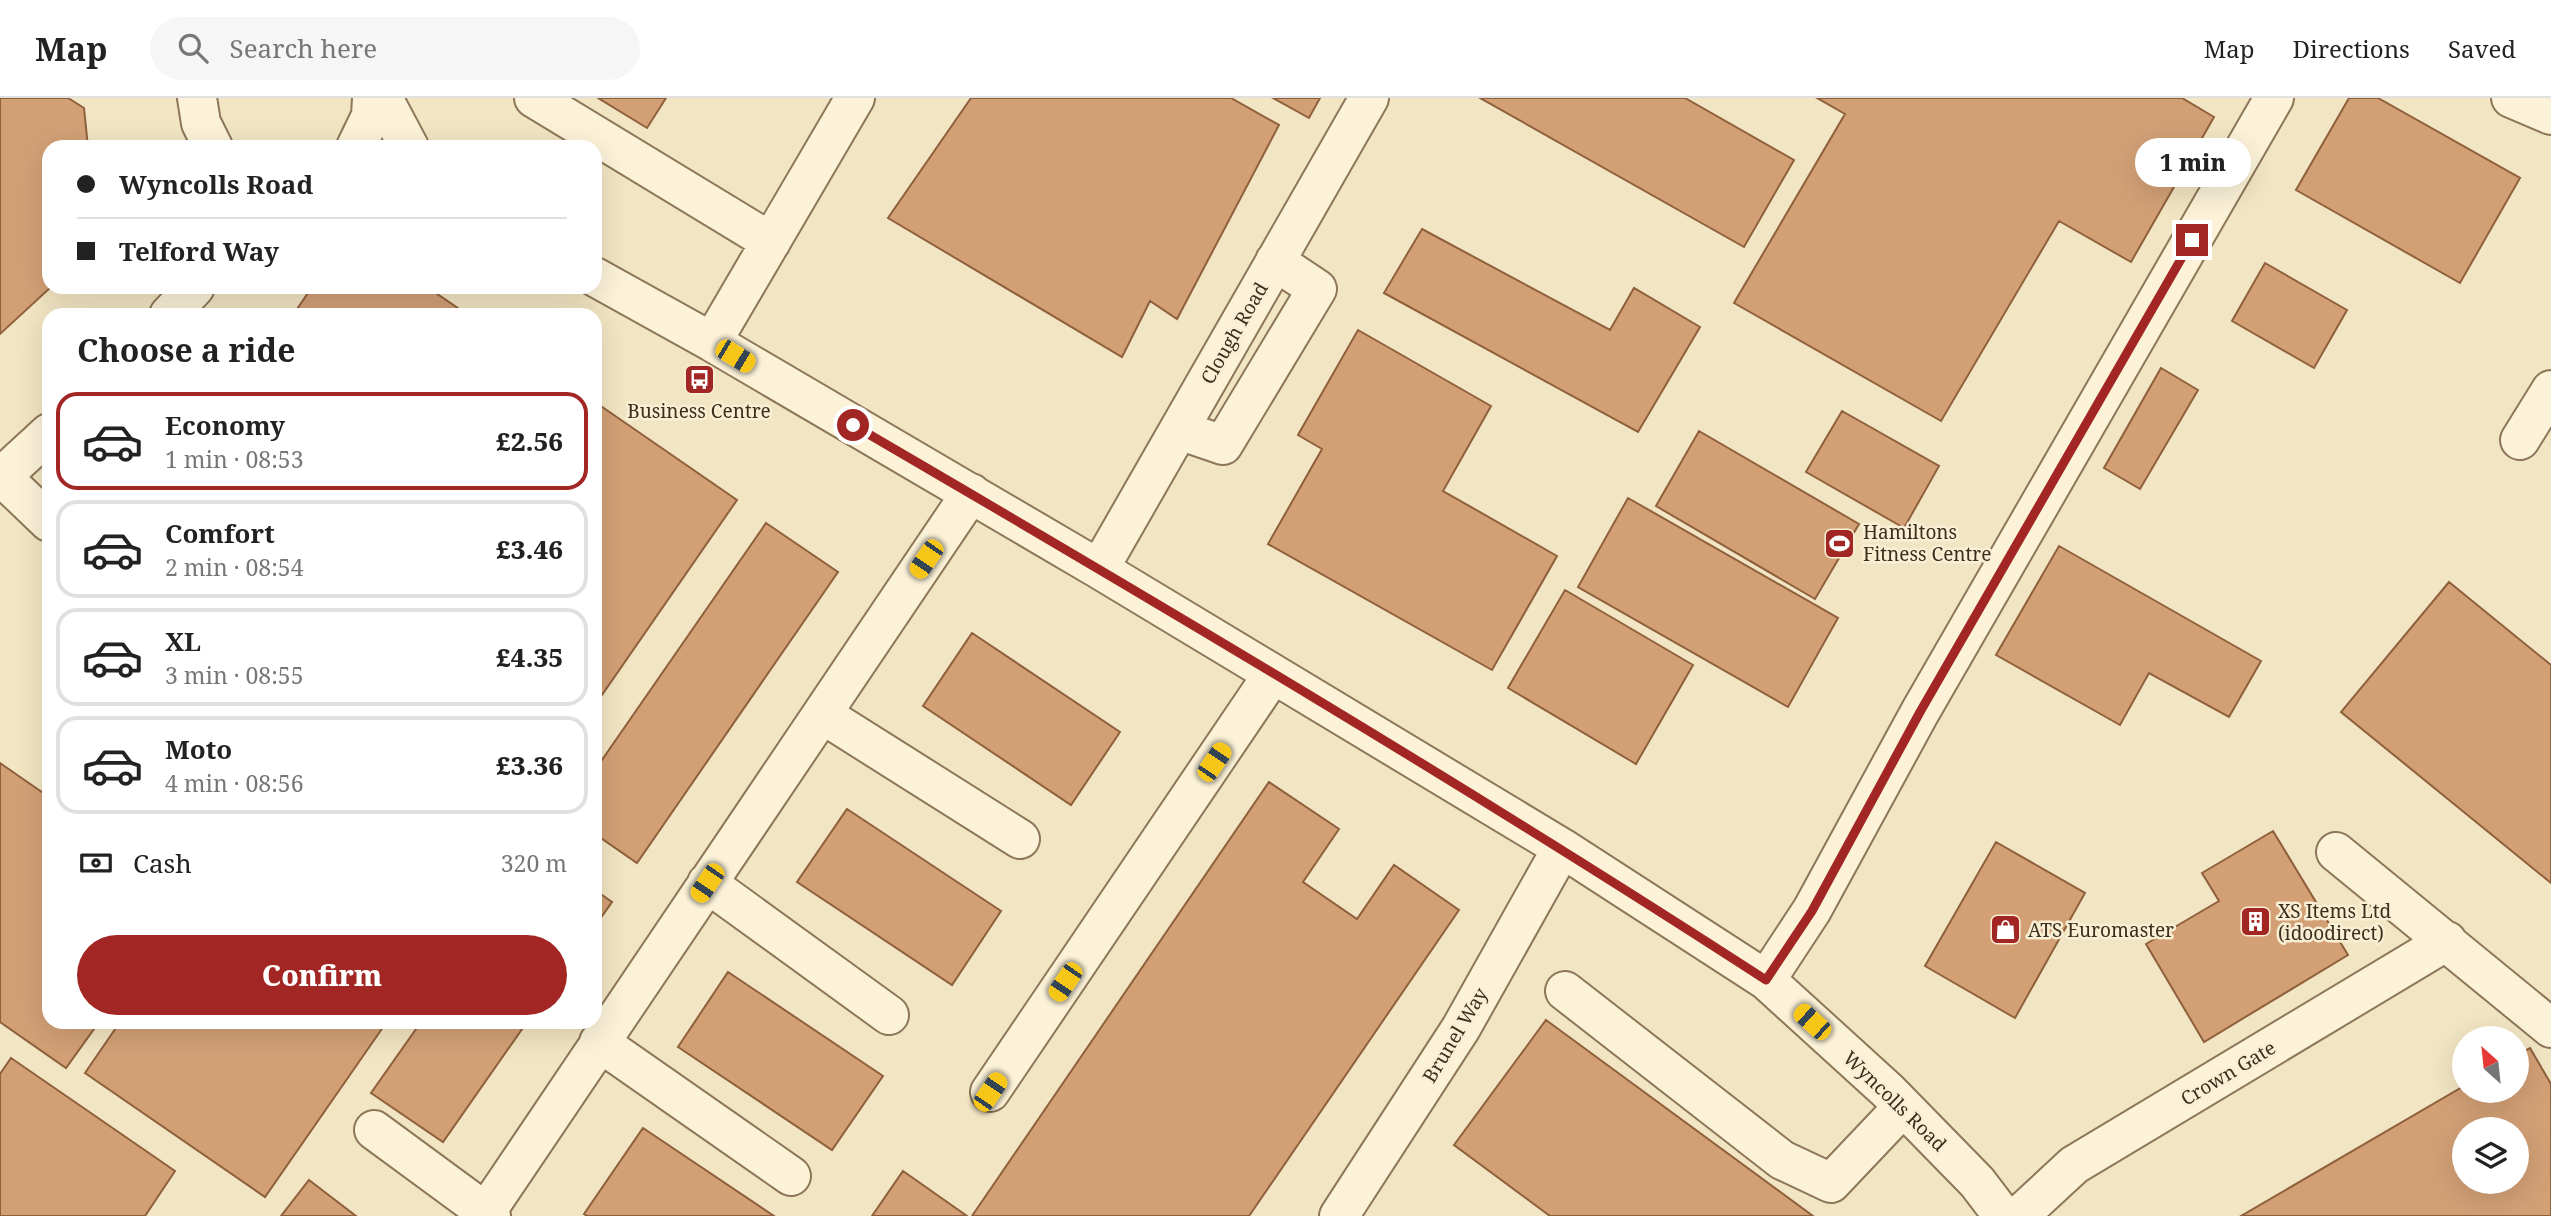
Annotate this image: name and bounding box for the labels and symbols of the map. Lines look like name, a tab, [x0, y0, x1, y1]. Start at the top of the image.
callout: 1 min	[2134, 138, 2250, 188]
route end	[2176, 224, 2208, 256]
street label: Clough Road	[1194, 277, 1274, 389]
car	[712, 336, 759, 376]
bus stop icon: Business Centre	[682, 363, 716, 397]
place label: Business Centre	[627, 398, 771, 424]
route start	[837, 409, 869, 441]
place label: Hamiltons Fitness Centre	[1863, 519, 1991, 567]
sports icon: Hamiltons Fitness Centre	[1823, 526, 1857, 560]
car	[906, 536, 947, 582]
car	[1194, 739, 1235, 785]
car	[687, 860, 728, 906]
place label: XS Items Ltd (idoodirect)	[2278, 898, 2391, 946]
building icon: XS Items Ltd (idoodirect)	[2238, 905, 2272, 939]
shop icon: ATS Euromaster	[1988, 913, 2022, 947]
place label: ATS Euromaster	[2028, 917, 2174, 943]
car	[1045, 959, 1086, 1005]
street label: Brunel Way	[1416, 983, 1494, 1087]
car	[1790, 1000, 1835, 1044]
north arrow	[2452, 1026, 2529, 1102]
street label: Crown Gate	[2176, 1034, 2280, 1112]
street label: Wyncolls Road	[1838, 1045, 1953, 1157]
car	[970, 1069, 1011, 1115]

